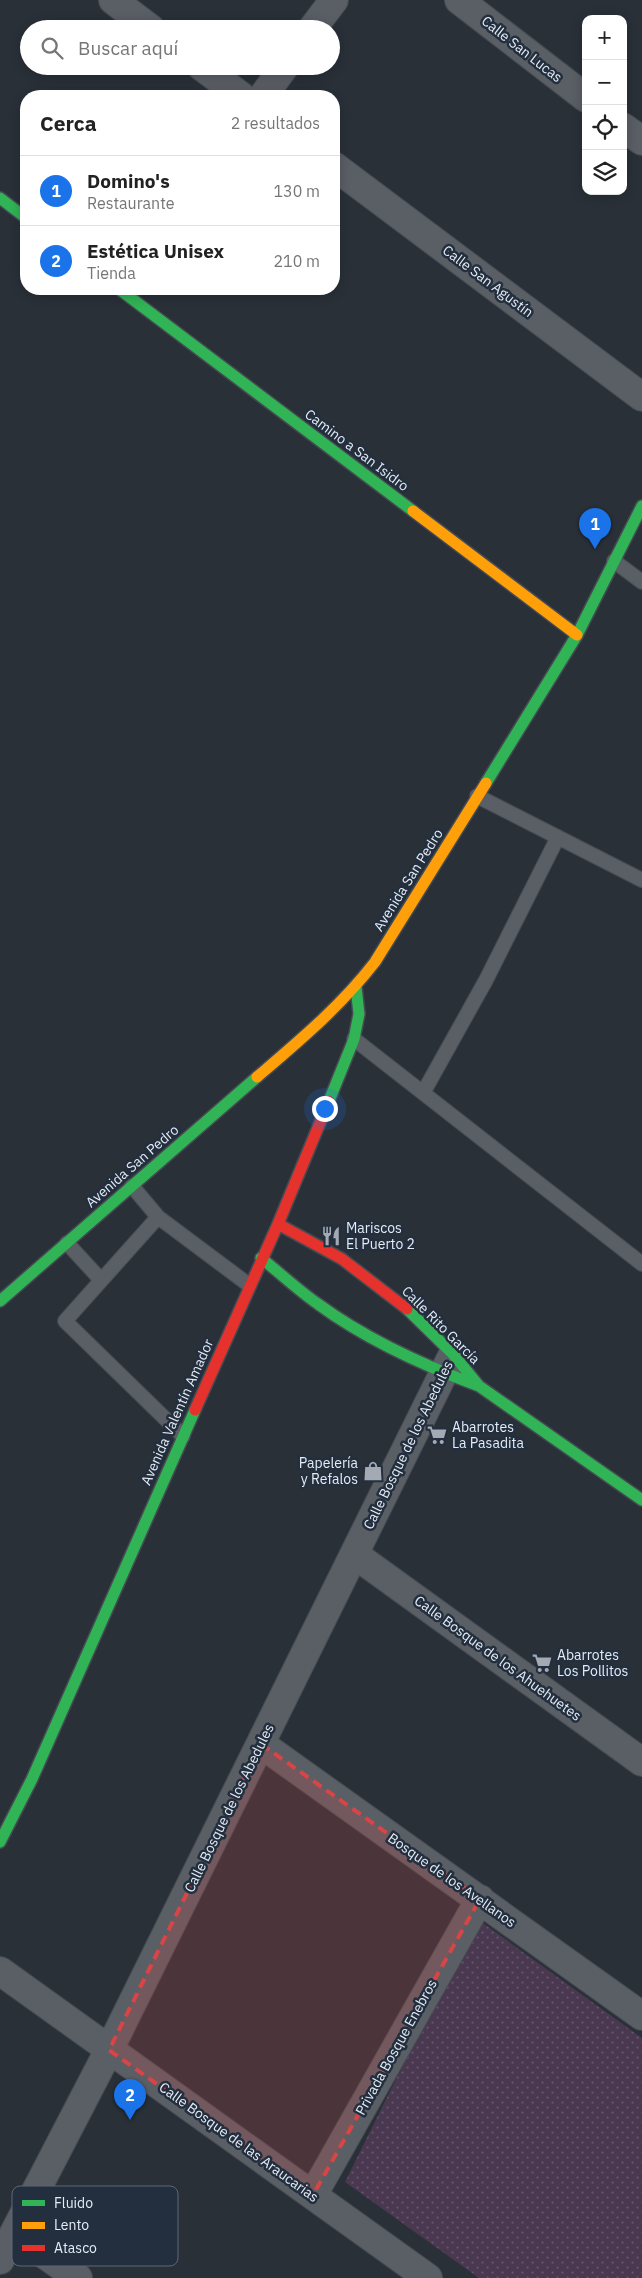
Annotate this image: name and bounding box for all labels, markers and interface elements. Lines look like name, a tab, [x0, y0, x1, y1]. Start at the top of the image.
street label: Calle San Lucas	[478, 12, 566, 86]
map controls	[582, 15, 627, 195]
button: +	[582, 15, 627, 60]
search box	[20, 20, 340, 75]
icon: search	[38, 34, 66, 62]
text: Buscar aquí	[78, 36, 178, 60]
button: −	[582, 60, 627, 105]
button: locate	[582, 105, 627, 150]
text: Cerca	[40, 109, 97, 137]
text: 2 resultados	[231, 113, 320, 133]
button: layers	[582, 150, 627, 195]
text: Domino's	[87, 169, 170, 193]
text: 1	[51, 181, 61, 201]
text: 130 m	[273, 181, 320, 201]
text: Restaurante	[87, 193, 175, 213]
text: Estética Unisex	[87, 239, 224, 263]
street label: Calle San Agustín	[439, 241, 537, 321]
text: 2	[51, 251, 61, 271]
text: 210 m	[273, 251, 320, 271]
text: Tienda	[87, 263, 136, 283]
street label: Camino a San Isidro	[301, 405, 413, 495]
pin: 1	[579, 508, 611, 549]
street label: Avenida San Pedro	[369, 825, 447, 935]
your location	[312, 1096, 338, 1122]
street label: Avenida San Pedro	[82, 1121, 182, 1211]
place label: Mariscos El Puerto 2	[346, 1219, 415, 1253]
restaurant icon: Mariscos El Puerto 2	[320, 1225, 342, 1247]
street label: Calle Rito García	[398, 1282, 484, 1368]
street label: Avenida Valentín Amador	[137, 1336, 217, 1488]
street label: Calle Bosque de los Abedules	[359, 1357, 457, 1532]
place label: Abarrotes La Pasadita	[452, 1418, 524, 1452]
supermarket icon: Abarrotes La Pasadita	[426, 1424, 448, 1446]
place label: Papelería y Refalos	[299, 1454, 359, 1488]
shop icon: Papelería y Refalos	[362, 1460, 384, 1482]
street label: Calle Bosque de los Ahuehuetes	[411, 1591, 585, 1725]
place label: Abarrotes Los Pollitos	[557, 1646, 629, 1680]
supermarket icon: Abarrotes Los Pollitos	[531, 1652, 553, 1674]
street label: Calle Bosque de los Abedules	[180, 1720, 278, 1895]
street label: Bosque de los Avellanos	[384, 1829, 520, 1931]
street label: Privada Bosque Enebros	[351, 1976, 441, 2118]
street label: Calle Bosque de las Araucarias	[156, 2078, 323, 2206]
pin: 2	[114, 2079, 146, 2120]
legend	[12, 2186, 178, 2266]
text: Fluido	[54, 2194, 93, 2212]
text: Lento	[54, 2216, 89, 2234]
text: Atasco	[54, 2239, 97, 2257]

